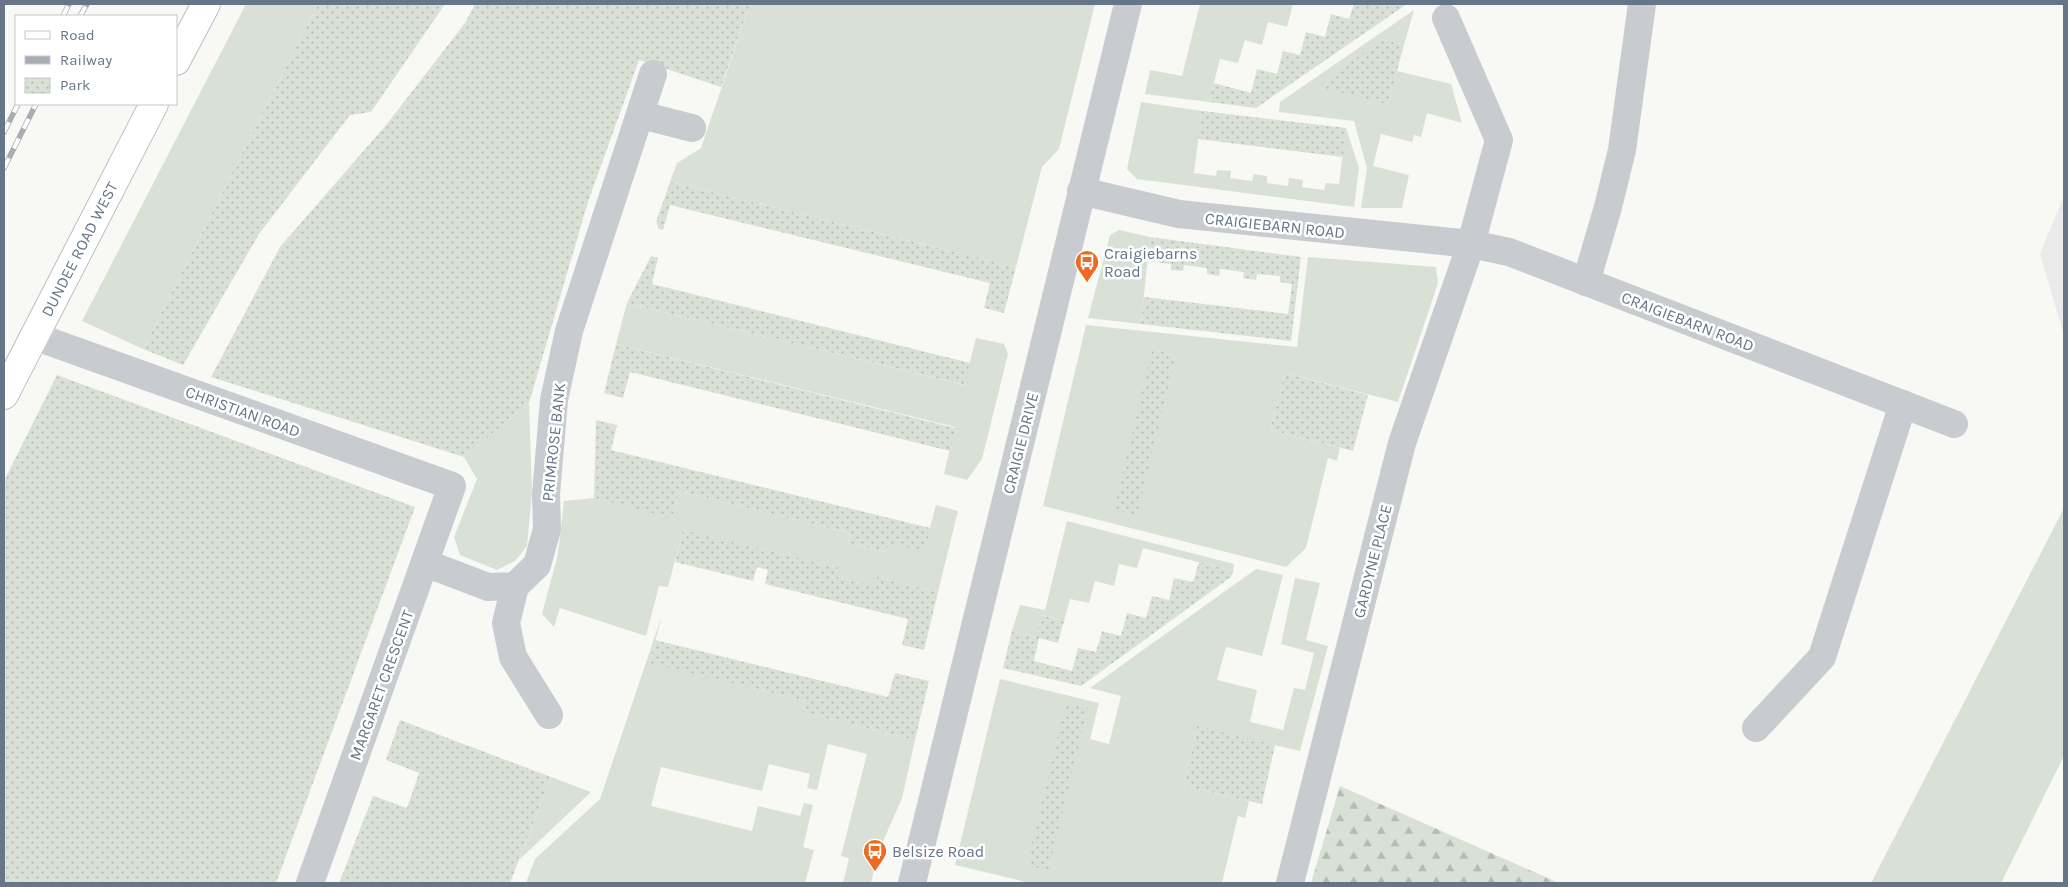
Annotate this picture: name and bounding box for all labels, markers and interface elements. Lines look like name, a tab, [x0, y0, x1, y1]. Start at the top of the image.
legend	[15, 15, 178, 105]
text: Road	[60, 26, 95, 44]
text: Railway	[60, 51, 112, 69]
text: Park	[60, 76, 90, 94]
street label: DUNDEE ROAD WEST	[37, 179, 122, 320]
street label: CRAIGIEBARN ROAD	[1204, 209, 1346, 242]
place label: Craigiebarns Road	[1104, 244, 1197, 281]
bus stop icon: Craigiebarns Road	[1074, 249, 1100, 283]
street label: CRAIGIEBARN ROAD	[1619, 287, 1757, 356]
street label: CHRISTIAN ROAD	[183, 382, 303, 441]
street label: PRIMROSE BANK	[538, 382, 569, 502]
street label: CRAIGIE DRIVE	[999, 391, 1042, 496]
street label: GARDYNE PLACE	[1349, 502, 1396, 620]
street label: MARGARET CRESCENT	[345, 607, 418, 763]
bus stop icon: Belsize Road	[862, 838, 888, 872]
place label: Belsize Road	[892, 842, 984, 861]

